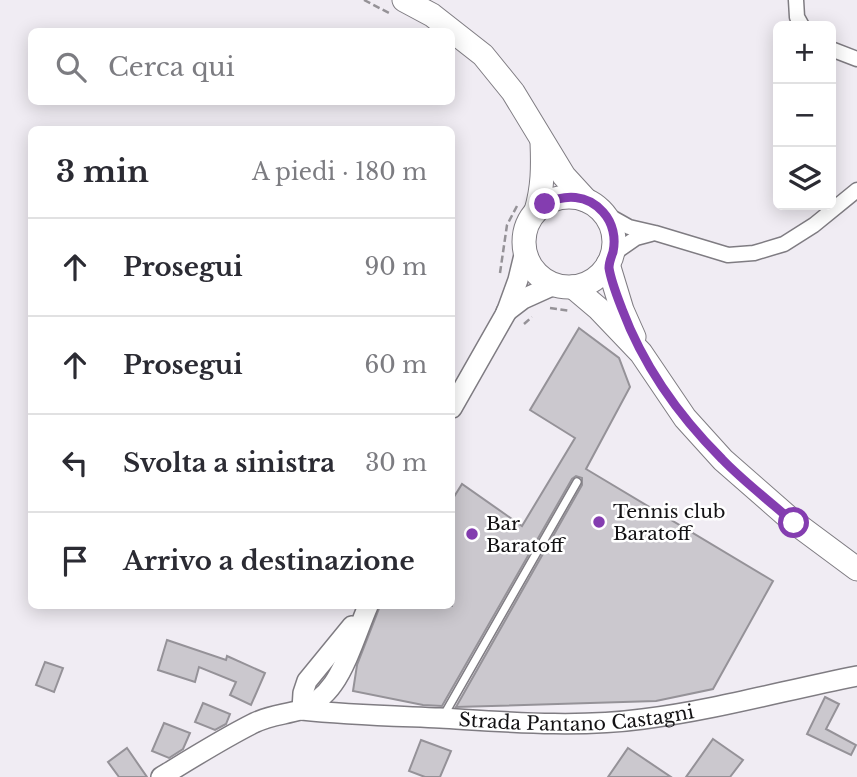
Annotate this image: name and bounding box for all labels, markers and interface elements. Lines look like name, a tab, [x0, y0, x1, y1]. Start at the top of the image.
map controls	[773, 21, 836, 210]
button: +	[773, 21, 836, 84]
search box	[28, 28, 455, 105]
icon: search	[52, 48, 90, 86]
text: Cerca qui	[108, 51, 235, 83]
button: −	[773, 84, 836, 147]
button: layers	[773, 147, 836, 210]
text: 3 min	[56, 153, 149, 190]
text: A piedi · 180 m	[252, 158, 427, 186]
route end	[529, 188, 560, 219]
icon: ahead	[56, 248, 94, 286]
text: Prosegui	[123, 251, 243, 283]
text: 90 m	[365, 253, 427, 281]
icon: ahead	[56, 346, 94, 384]
text: Prosegui	[123, 349, 243, 381]
text: 60 m	[365, 351, 427, 379]
icon: left	[56, 444, 94, 482]
text: Svolta a sinistra	[123, 447, 335, 479]
text: 30 m	[365, 449, 427, 477]
place label: Tennis club Baratoff	[613, 500, 725, 545]
route start	[778, 507, 809, 538]
place label: Bar Baratoff	[486, 512, 566, 557]
marker: Tennis club Baratoff	[591, 514, 607, 530]
marker: Bar Baratoff	[464, 526, 480, 542]
icon: arrive	[56, 542, 94, 580]
text: Arrivo a destinazione	[123, 545, 415, 577]
street label: Strada Pantano Castagni	[458, 700, 696, 736]

